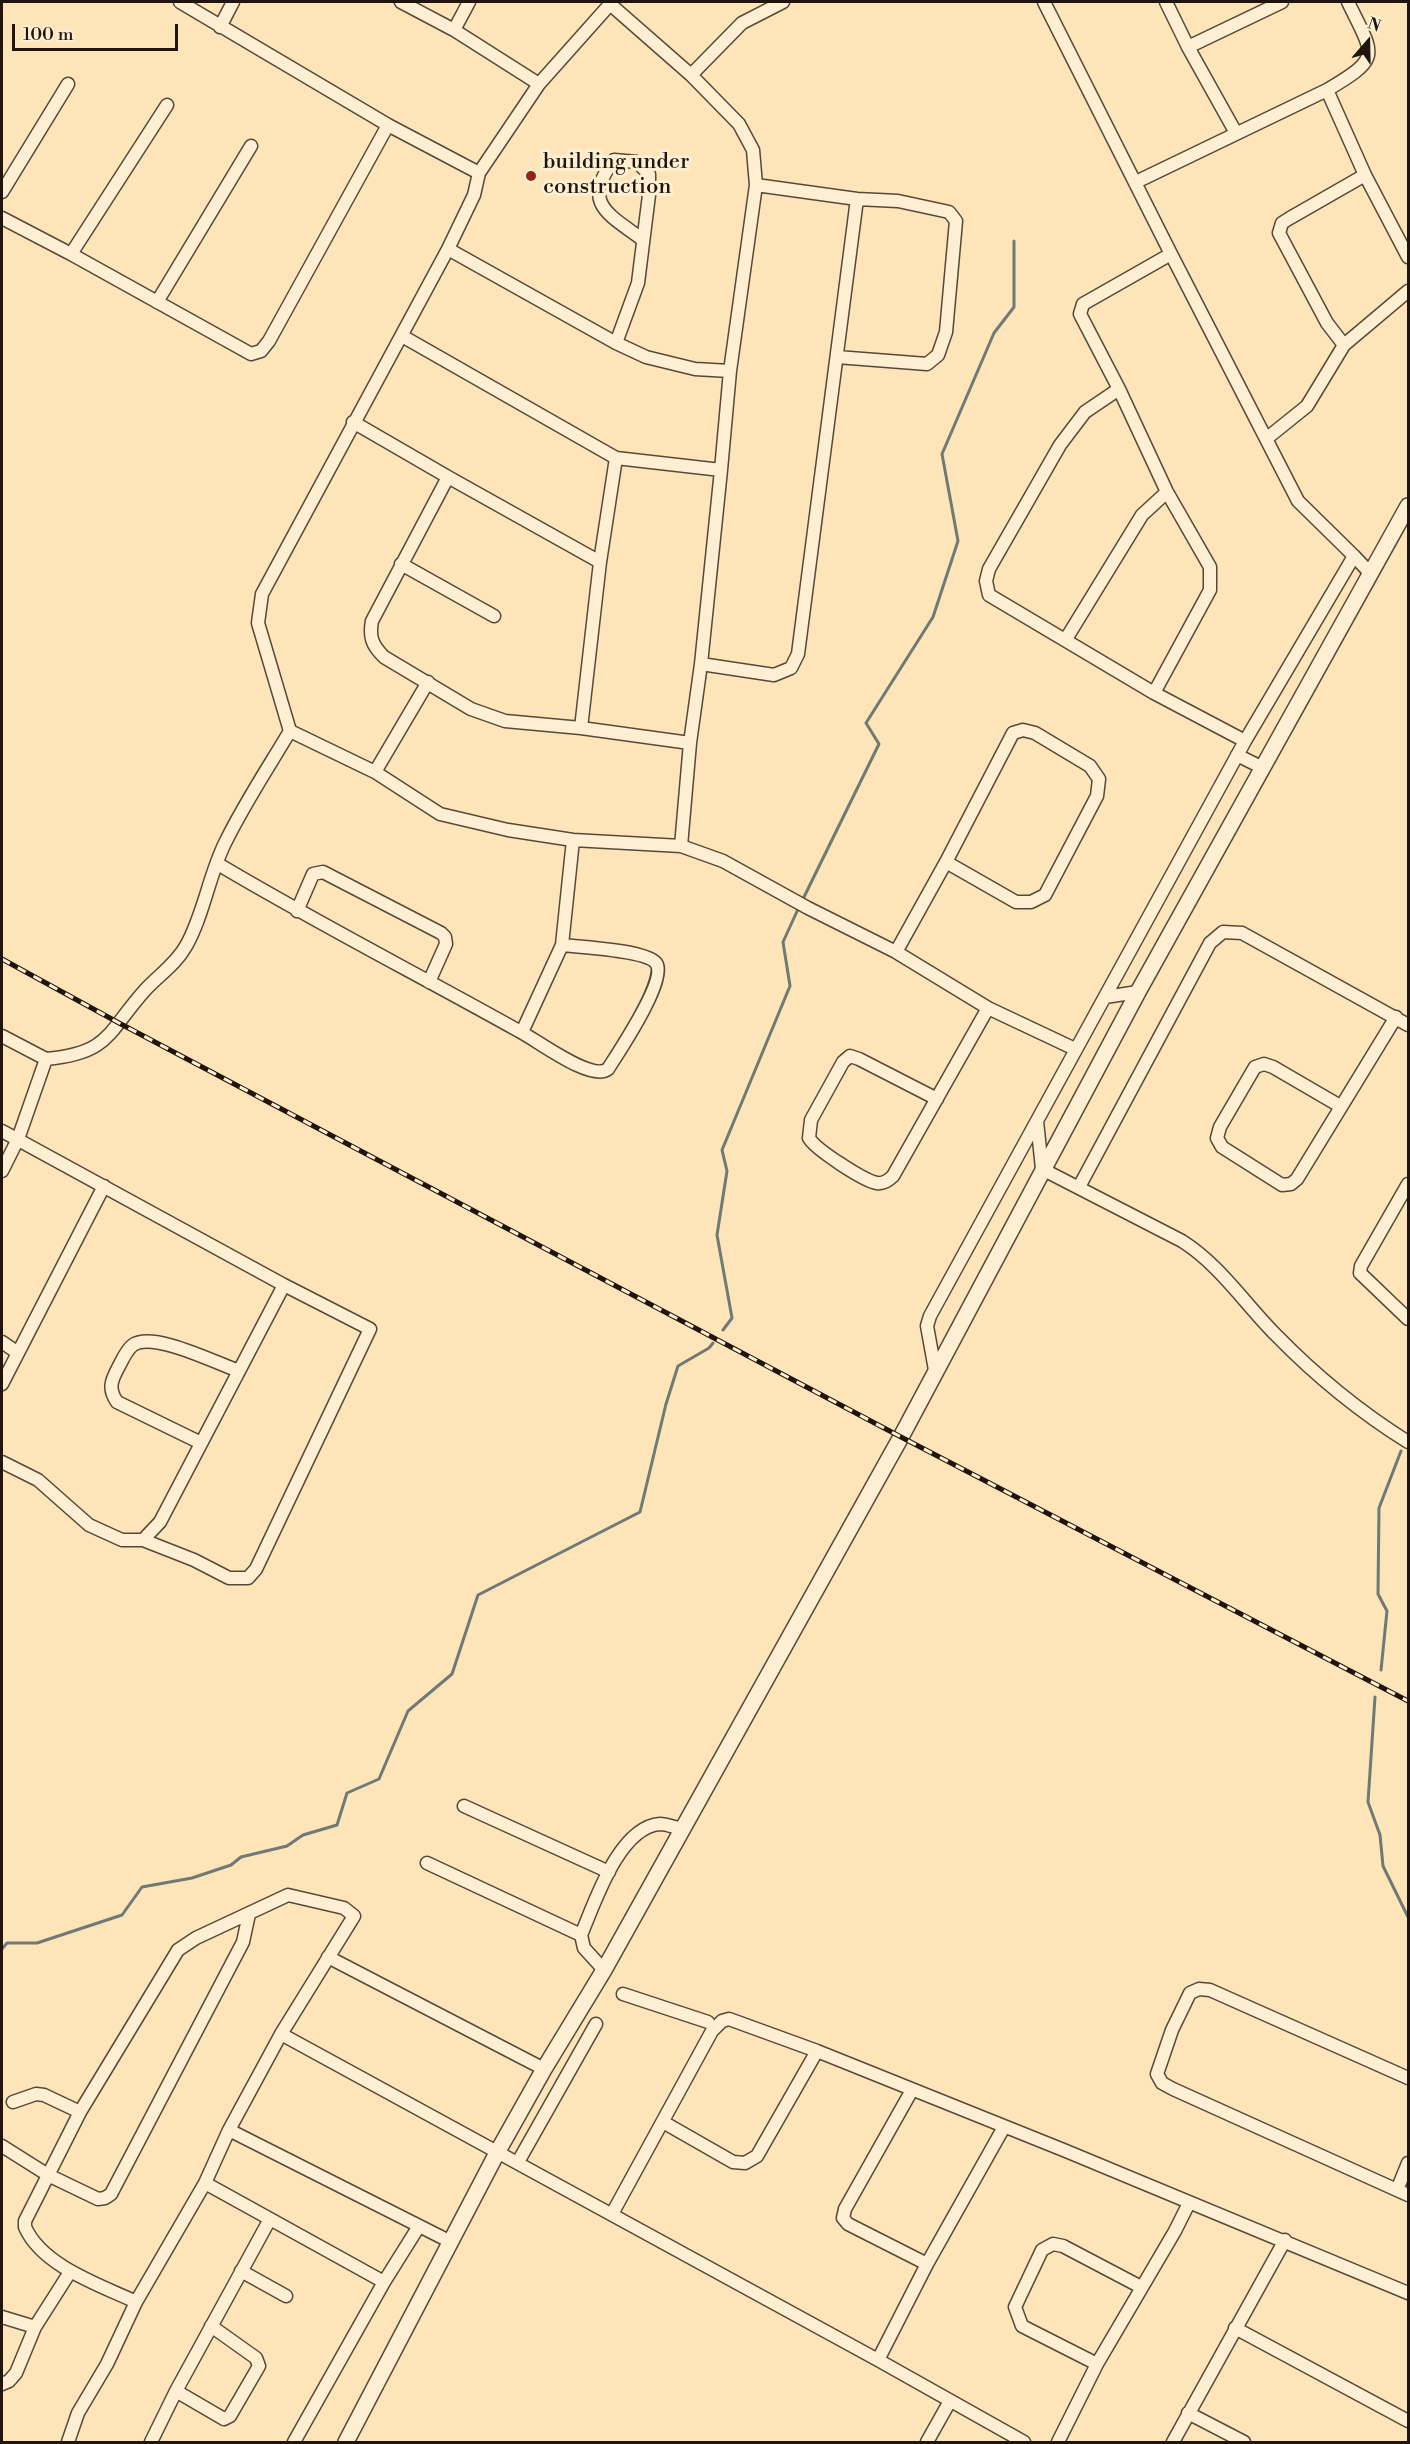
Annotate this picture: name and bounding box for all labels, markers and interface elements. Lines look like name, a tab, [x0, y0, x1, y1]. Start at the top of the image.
scale bar	[15, 12, 182, 50]
north arrow	[1338, 12, 1398, 72]
text: N	[1365, 14, 1384, 37]
text: 100 m	[23, 23, 74, 46]
place label: building under construction	[543, 150, 689, 202]
marker: building under construction	[524, 169, 538, 183]

